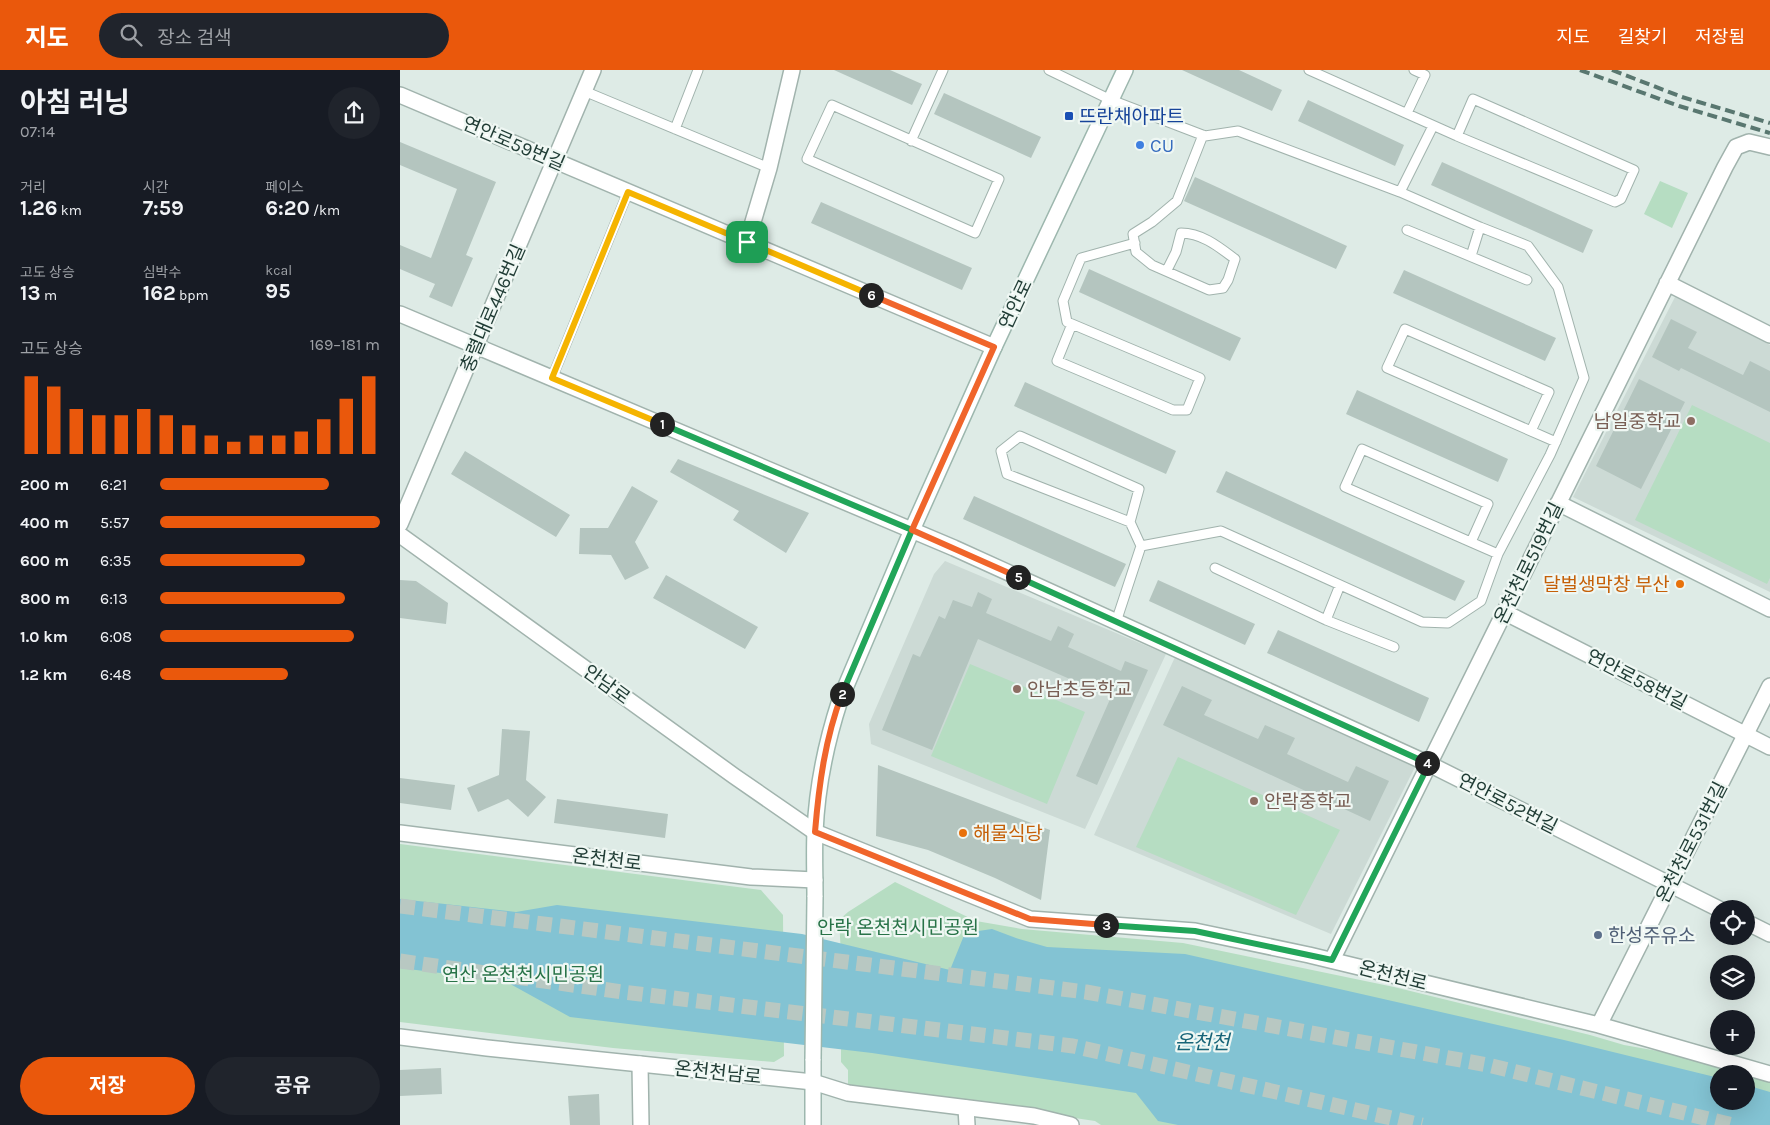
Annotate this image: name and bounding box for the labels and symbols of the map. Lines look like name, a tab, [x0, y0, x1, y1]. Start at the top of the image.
place label: 뜨란채아파트	[1079, 106, 1184, 128]
marker: 뜨란채아파트	[1063, 110, 1075, 122]
street label: 연안로59번길	[459, 112, 568, 175]
place label: CU	[1150, 135, 1174, 157]
marker: CU	[1134, 139, 1146, 151]
pin	[726, 221, 768, 263]
street label: 충렬대로446번길	[456, 241, 530, 376]
street label: 연안로	[995, 276, 1037, 333]
pin: 6	[858, 282, 884, 308]
place label: 남일중학교	[1594, 411, 1681, 433]
pin: 1	[650, 412, 674, 436]
marker: 남일중학교	[1685, 415, 1697, 427]
street label: 온천천로519번길	[1490, 499, 1568, 628]
pin: 5	[1006, 564, 1030, 590]
place label: 달벌생막창 부산	[1543, 574, 1670, 596]
marker: 달벌생막창 부산	[1674, 578, 1686, 590]
street label: 연안로58번길	[1583, 645, 1690, 715]
street label: 안남로	[579, 660, 634, 709]
place label: 안남초등학교	[1027, 679, 1132, 701]
pin: 2	[830, 682, 854, 706]
marker: 안남초등학교	[1011, 683, 1023, 695]
pin: 4	[1414, 750, 1440, 776]
street label: 연안로52번길	[1454, 769, 1561, 838]
street label: 온천천로531번길	[1652, 778, 1732, 907]
place label: 안락중학교	[1264, 791, 1351, 813]
marker: 안락중학교	[1248, 795, 1260, 807]
place label: 해물식당	[973, 823, 1043, 845]
marker: 해물식당	[957, 827, 969, 839]
street label: 온천천로	[571, 845, 643, 875]
pin: 3	[1094, 912, 1118, 938]
park label: 안락 온천천시민공원	[817, 917, 979, 939]
place label: 한성주유소	[1608, 925, 1695, 947]
marker: 한성주유소	[1592, 929, 1604, 941]
street label: 온천천로	[1356, 957, 1429, 995]
park label: 연산 온천천시민공원	[442, 964, 604, 986]
water label: 온천천	[1174, 1031, 1232, 1054]
street label: 온천천남로	[673, 1057, 763, 1089]

